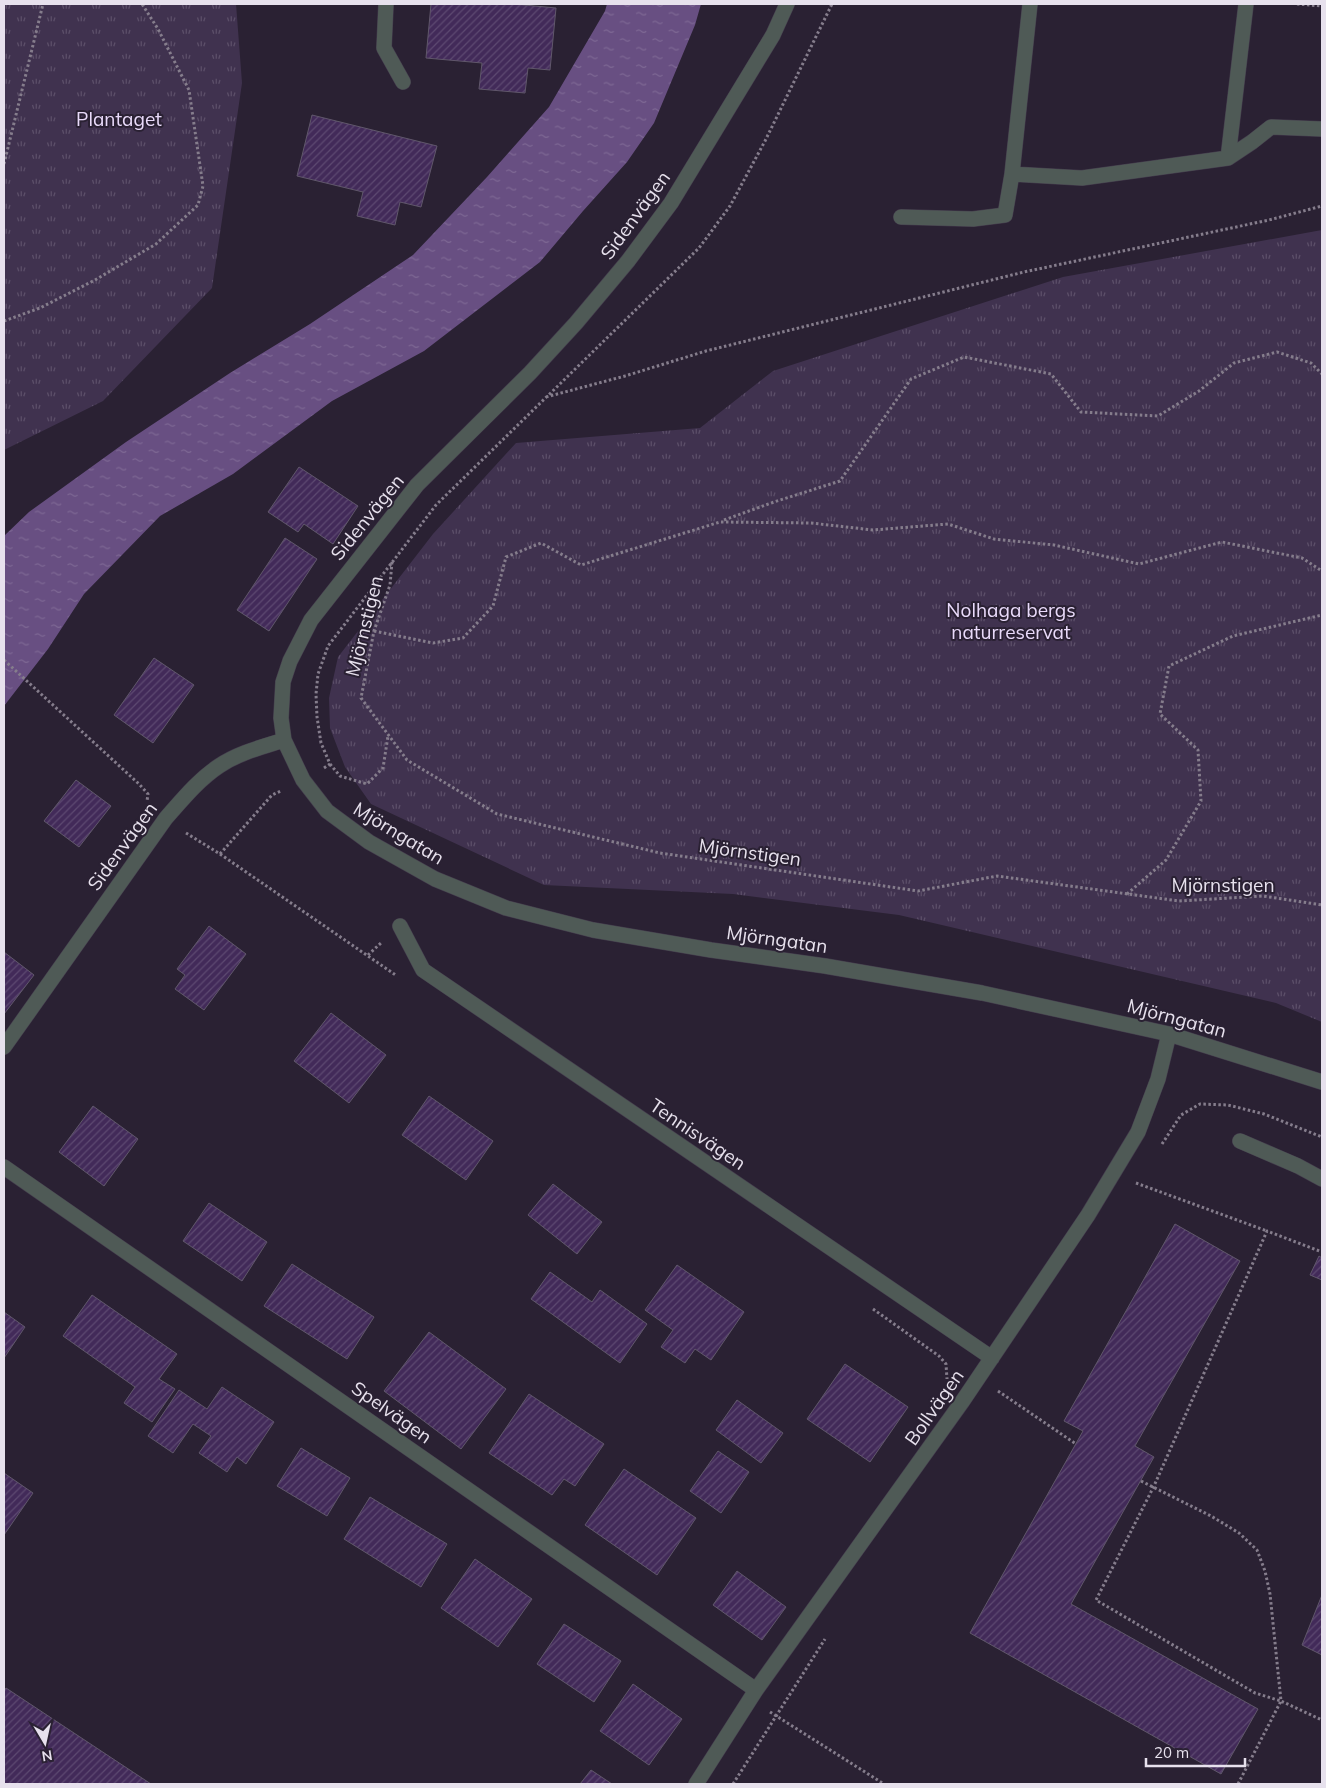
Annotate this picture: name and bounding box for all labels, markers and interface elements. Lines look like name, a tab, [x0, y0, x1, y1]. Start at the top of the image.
park label: Plantaget	[76, 107, 162, 131]
street label: Sidenvägen	[595, 166, 675, 264]
street label: Sidenvägen	[325, 469, 409, 565]
street label: Mjörnstigen	[340, 573, 388, 679]
park label: Nolhaga bergs naturreservat	[946, 598, 1076, 644]
street label: Sidenvägen	[82, 797, 162, 895]
street label: Mjörngatan	[349, 797, 449, 869]
street label: Mjörnstigen	[697, 833, 803, 871]
street label: Mjörnstigen	[1171, 873, 1275, 897]
street label: Mjörngatan	[725, 920, 829, 958]
street label: Mjörngatan	[1125, 993, 1229, 1043]
street label: Tennisvägen	[645, 1093, 751, 1175]
street label: Bollvägen	[899, 1364, 969, 1450]
street label: Spelvägen	[347, 1376, 437, 1448]
north arrow	[20, 1718, 70, 1768]
scale bar	[1146, 1736, 1245, 1768]
text: 20 m	[1154, 1743, 1189, 1762]
text: N	[40, 1746, 54, 1766]

